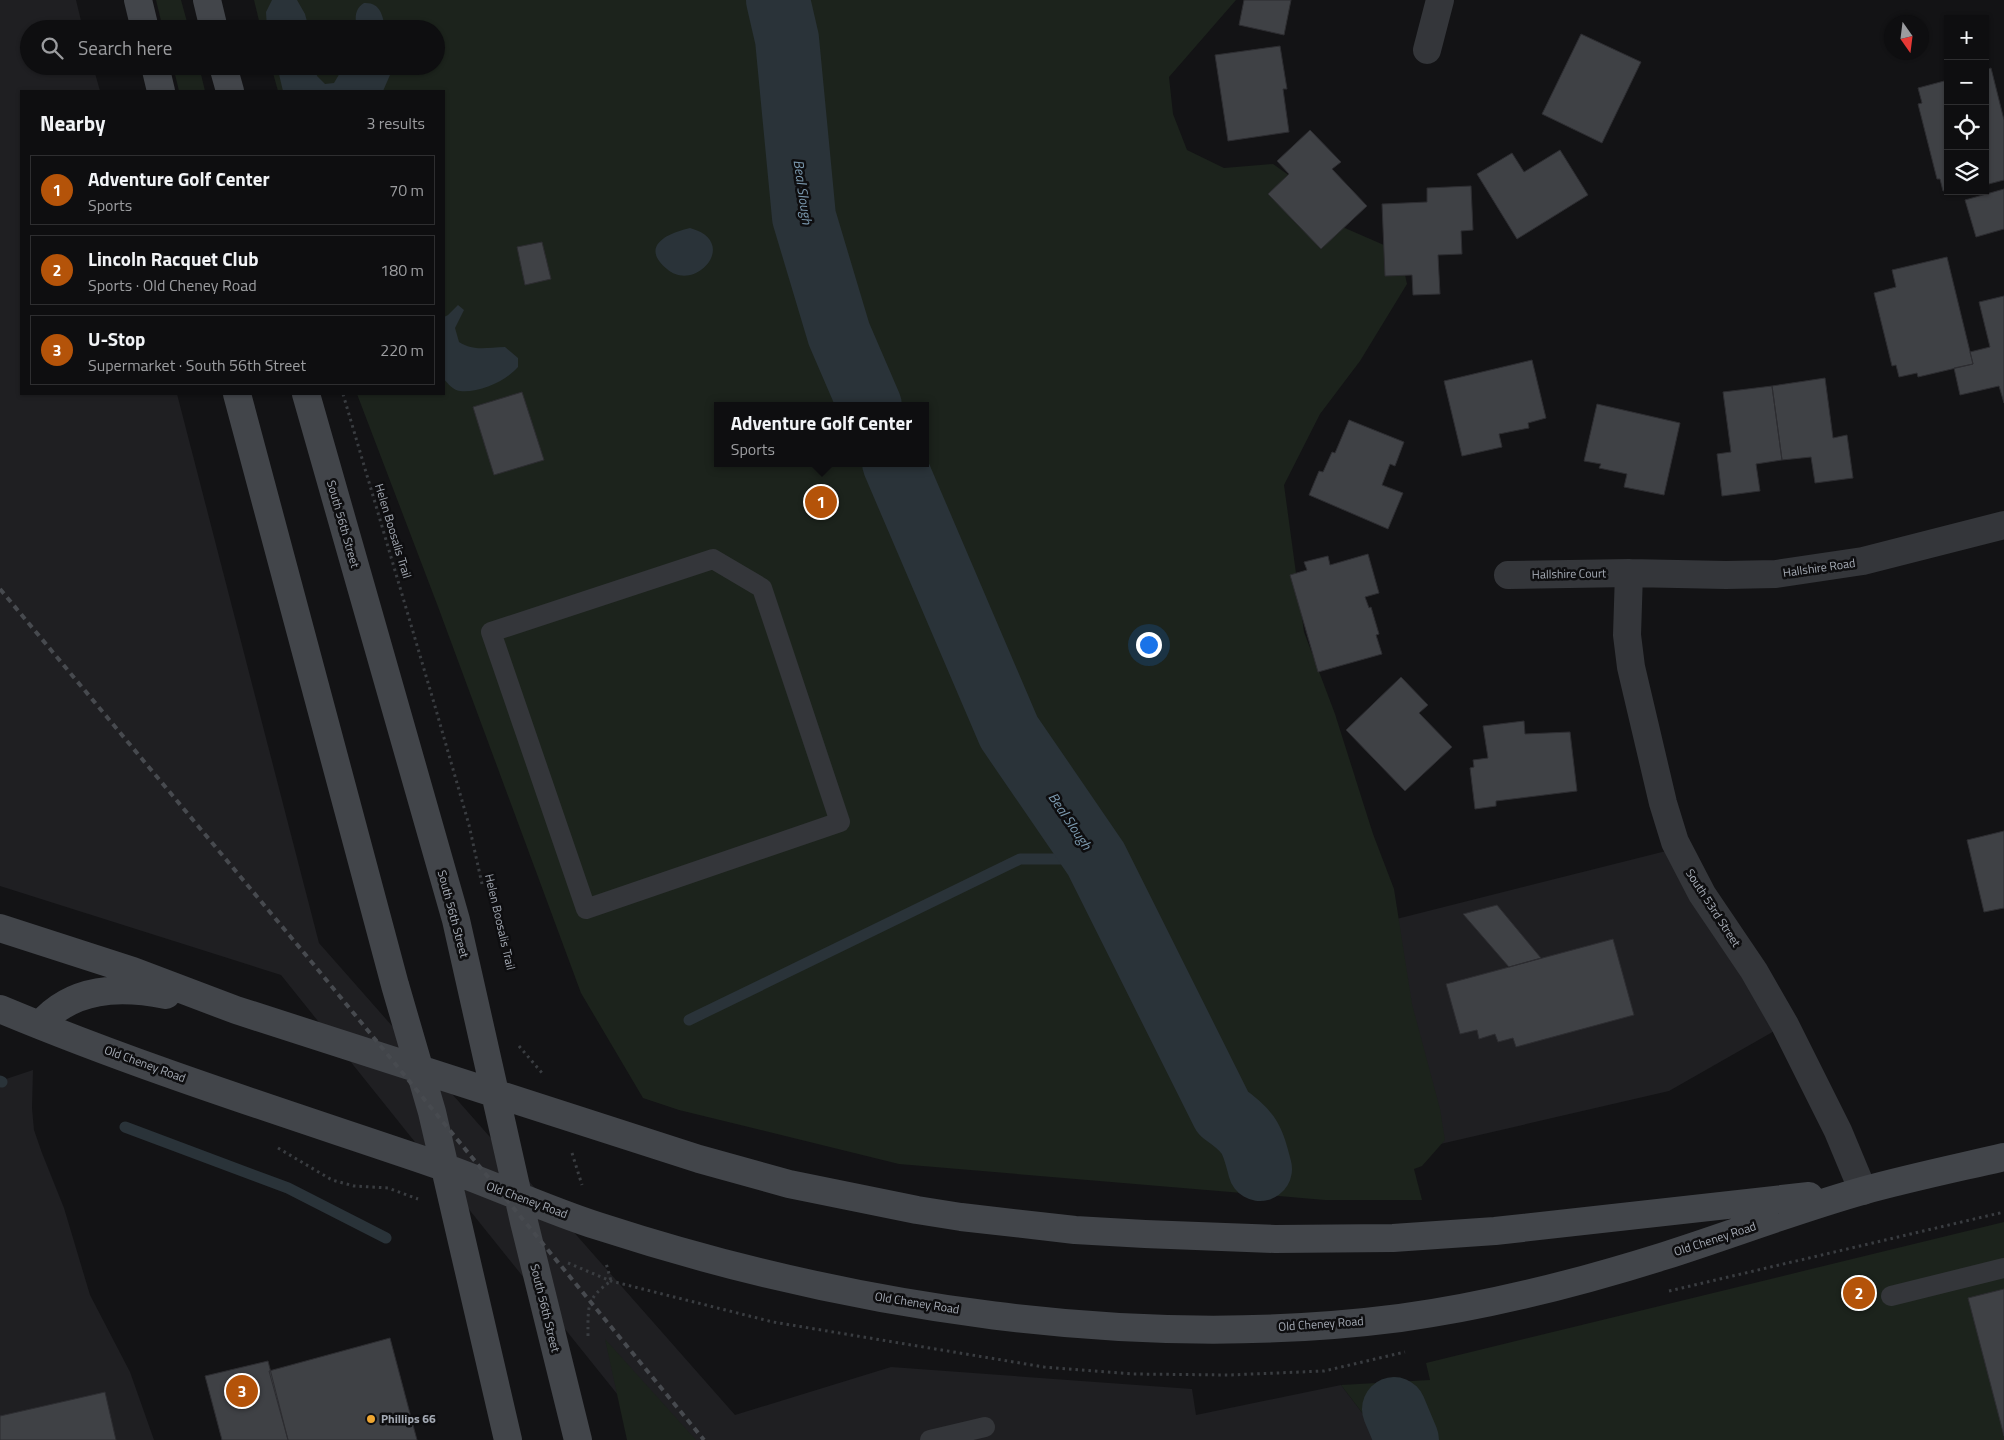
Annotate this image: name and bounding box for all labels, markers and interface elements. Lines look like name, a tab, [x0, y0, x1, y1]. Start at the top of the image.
north arrow	[1884, 15, 1929, 60]
map controls	[1944, 15, 1989, 195]
button: +	[1944, 15, 1989, 60]
search box	[20, 20, 445, 75]
text: Search here	[78, 33, 172, 62]
icon: search	[38, 34, 66, 62]
button: −	[1944, 60, 1989, 105]
button: locate	[1944, 105, 1989, 150]
text: Nearby	[40, 107, 105, 139]
text: 3 results	[366, 111, 425, 135]
button: layers	[1944, 150, 1989, 195]
water label: Beal Slough	[789, 158, 819, 227]
text: Adventure Golf Center	[88, 164, 270, 193]
text: 1	[53, 178, 61, 202]
text: 70 m	[389, 178, 424, 202]
text: Sports	[88, 193, 132, 217]
text: Lincoln Racquet Club	[88, 244, 258, 273]
text: 2	[53, 258, 61, 282]
text: 180 m	[380, 258, 424, 282]
text: Sports · Old Cheney Road	[88, 273, 257, 297]
text: U-Stop	[88, 324, 145, 353]
text: 3	[53, 338, 61, 362]
text: 220 m	[380, 338, 424, 362]
text: Supermarket · South 56th Street	[88, 353, 306, 377]
popup	[714, 402, 929, 467]
text: Adventure Golf Center	[731, 408, 912, 437]
text: Sports	[731, 437, 775, 461]
street label: South 56th Street	[322, 478, 365, 571]
street label: Helen Boosalis Trail	[370, 481, 417, 581]
pin: 1	[805, 483, 837, 521]
street label: Hallshire Road	[1781, 553, 1856, 582]
street label: Hallshire Court	[1532, 563, 1607, 584]
your location	[1136, 632, 1162, 658]
water label: Beal Slough	[1044, 788, 1098, 854]
street label: South 53rd Street	[1681, 865, 1746, 951]
street label: South 56th Street	[433, 868, 475, 961]
street label: Helen Boosalis Trail	[480, 872, 521, 972]
street label: Old Cheney Road	[102, 1040, 189, 1087]
street label: Old Cheney Road	[484, 1176, 571, 1223]
street label: Old Cheney Road	[1671, 1216, 1758, 1261]
street label: South 56th Street	[525, 1262, 566, 1355]
pin: 2	[1843, 1274, 1875, 1312]
street label: Old Cheney Road	[873, 1286, 961, 1319]
street label: Old Cheney Road	[1278, 1311, 1364, 1336]
pin: 3	[226, 1372, 258, 1410]
place label: Phillips 66	[381, 1409, 436, 1428]
marker: Phillips 66	[365, 1413, 377, 1425]

